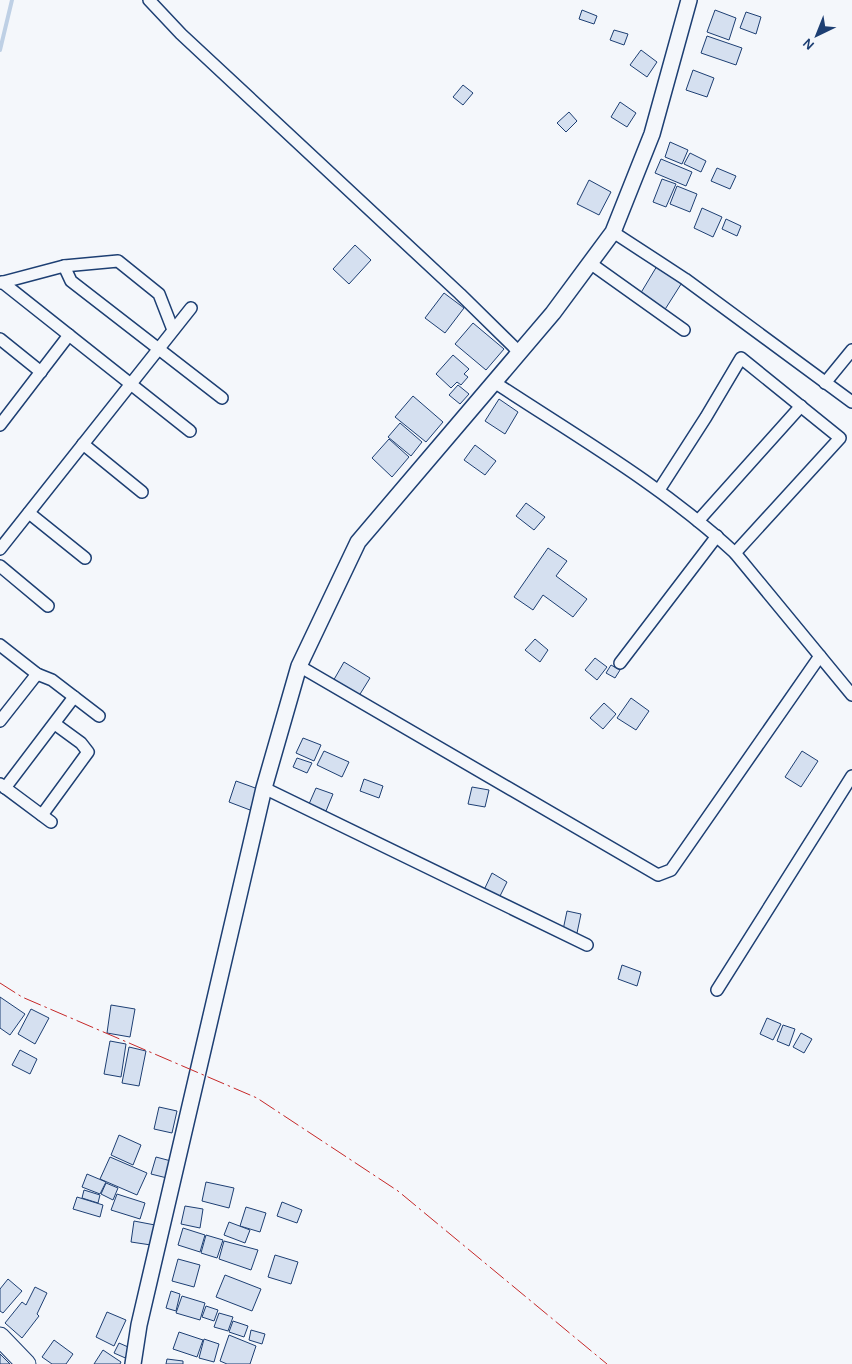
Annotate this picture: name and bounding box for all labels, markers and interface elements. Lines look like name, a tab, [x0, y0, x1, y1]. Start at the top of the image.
north arrow	[792, 10, 842, 60]
text: N	[799, 34, 818, 54]

